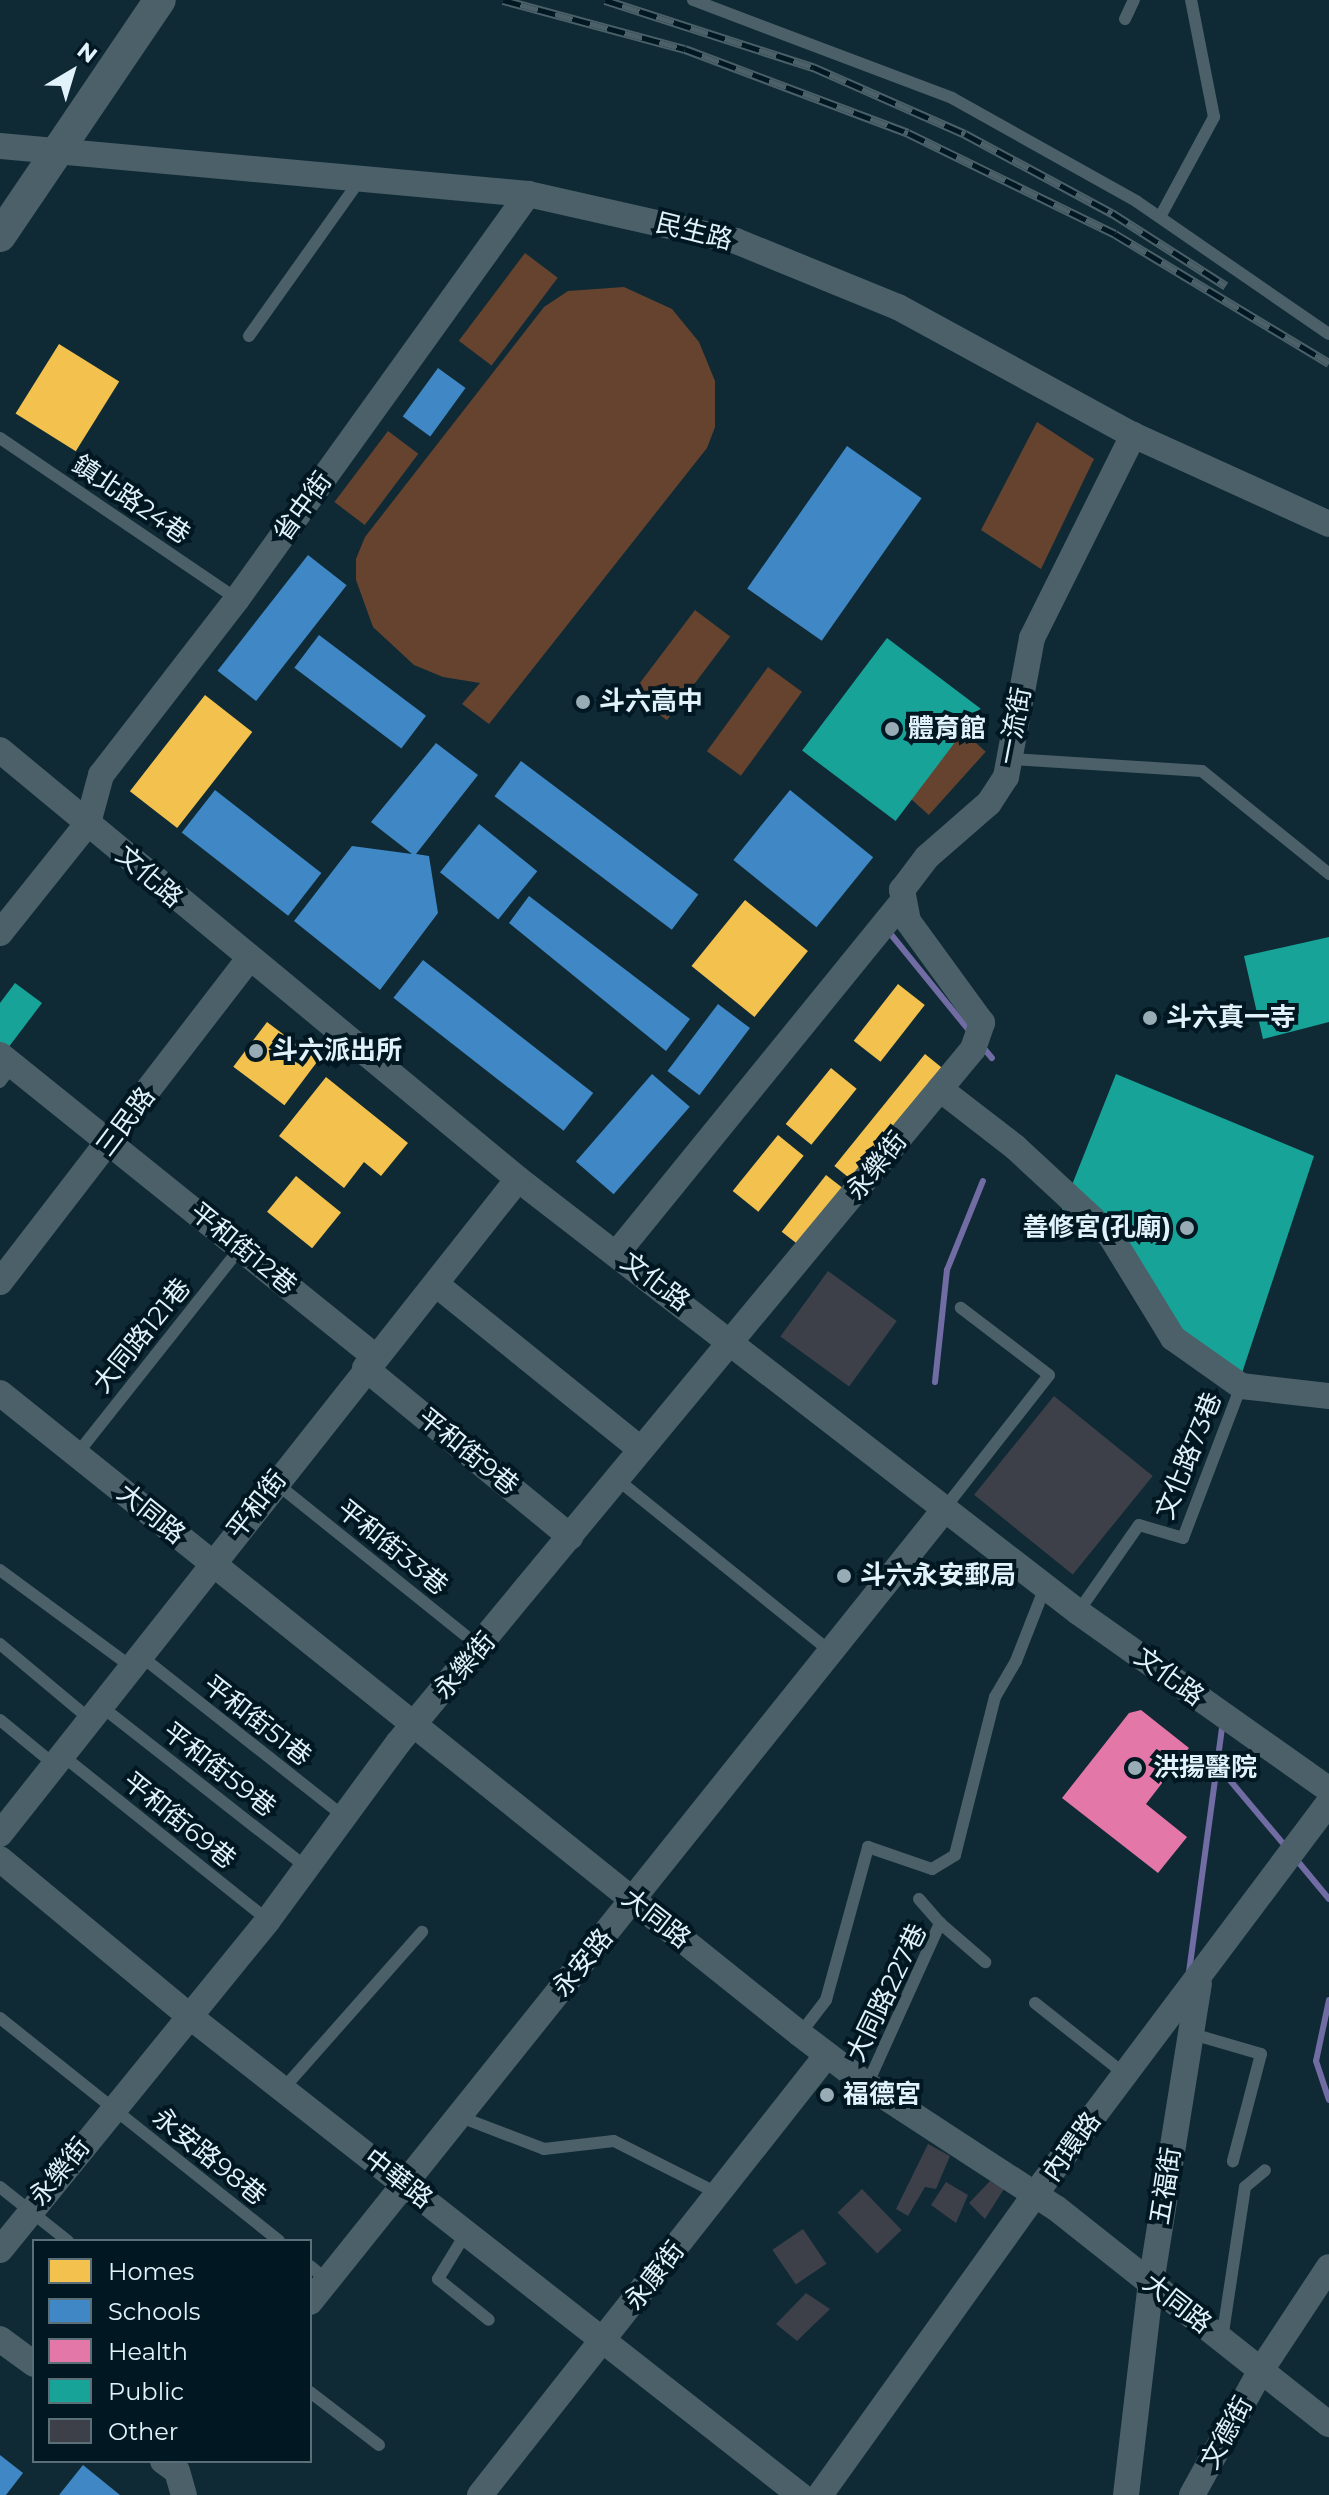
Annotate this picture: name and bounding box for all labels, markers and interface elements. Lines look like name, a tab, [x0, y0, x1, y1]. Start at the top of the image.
north arrow	[32, 32, 112, 112]
text: N	[72, 37, 102, 69]
street label: 民生路	[652, 207, 736, 257]
street label: 鎮北路24巷	[66, 449, 196, 551]
street label: 省中街	[267, 466, 339, 548]
street label: 一流街	[992, 685, 1038, 767]
place label: 斗六高中	[599, 686, 703, 718]
marker: 斗六高中	[574, 693, 592, 711]
place label: 體育館	[908, 713, 986, 745]
marker: 體育館	[883, 720, 901, 738]
street label: 文化路	[109, 840, 189, 914]
place label: 斗六真一寺	[1166, 1002, 1296, 1034]
marker: 斗六真一寺	[1141, 1009, 1159, 1027]
place label: 斗六派出所	[272, 1035, 402, 1067]
marker: 斗六派出所	[247, 1042, 265, 1060]
street label: 三民路	[90, 1081, 162, 1163]
street label: 永樂街	[840, 1126, 914, 1206]
street label: 平和街12巷	[183, 1197, 303, 1301]
place label: 善修宮(孔廟)	[1022, 1212, 1171, 1244]
marker: 善修宮(孔廟)	[1178, 1219, 1196, 1237]
street label: 文化路	[614, 1246, 696, 1318]
street label: 大同路121巷	[87, 1273, 197, 1399]
street label: 文化路73巷	[1149, 1388, 1229, 1524]
street label: 平和街9巷	[412, 1402, 524, 1502]
street label: 平和街	[221, 1465, 293, 1545]
street label: 大同路	[111, 1477, 191, 1551]
street label: 平和街33巷	[330, 1494, 454, 1602]
place label: 斗六永安郵局	[860, 1560, 1016, 1592]
marker: 斗六永安郵局	[835, 1567, 853, 1585]
street label: 永樂街	[428, 1626, 502, 1706]
street label: 文化路	[1128, 1641, 1210, 1713]
street label: 平和街51巷	[197, 1669, 317, 1773]
street label: 平和街59巷	[156, 1716, 282, 1824]
place label: 洪揚醫院	[1153, 1752, 1257, 1784]
marker: 洪揚醫院	[1124, 1757, 1146, 1779]
street label: 平和街69巷	[116, 1766, 242, 1876]
street label: 大同路	[616, 1883, 696, 1955]
street label: 大同路227巷	[840, 1919, 934, 2067]
street label: 永安路	[546, 1923, 620, 2003]
place label: 福德宮	[843, 2079, 921, 2111]
marker: 福德宮	[818, 2086, 836, 2104]
street label: 永安路98巷	[146, 2102, 272, 2212]
street label: 內環路	[1036, 2106, 1108, 2188]
street label: 永樂街	[23, 2132, 97, 2212]
street label: 中華路	[358, 2143, 438, 2215]
street label: 五福街	[1144, 2145, 1188, 2227]
street label: 永康街	[619, 2236, 691, 2316]
legend	[32, 2239, 312, 2463]
text: Homes	[108, 2257, 194, 2286]
street label: 大同路	[1137, 2268, 1217, 2340]
text: Schools	[108, 2297, 201, 2326]
text: Health	[108, 2337, 188, 2366]
text: Public	[108, 2377, 184, 2406]
street label: 文德街	[1194, 2391, 1260, 2475]
text: Other	[108, 2417, 178, 2446]

